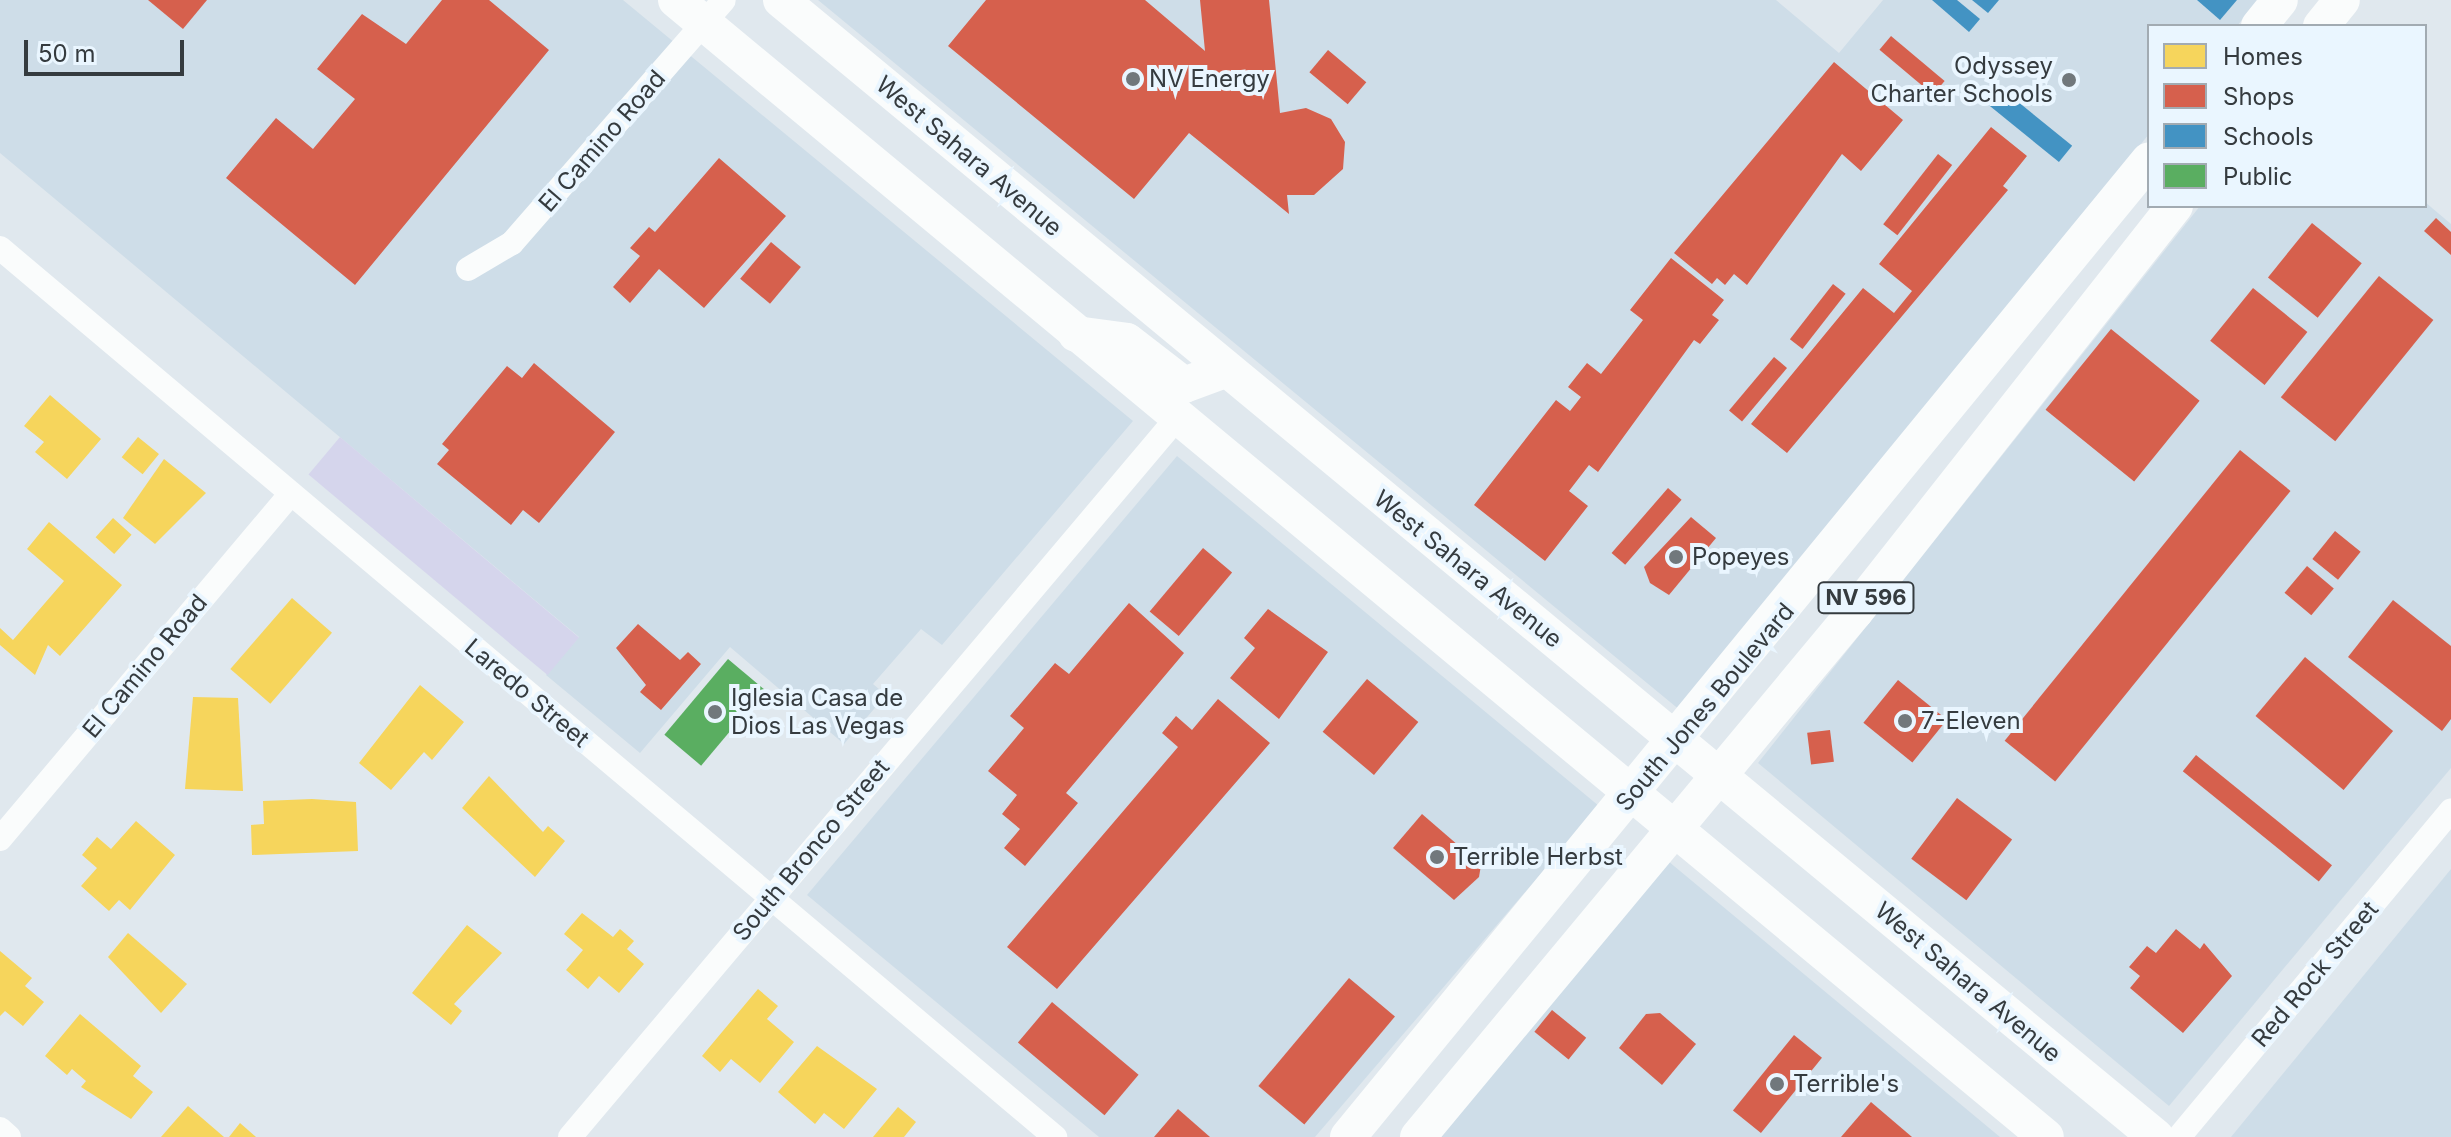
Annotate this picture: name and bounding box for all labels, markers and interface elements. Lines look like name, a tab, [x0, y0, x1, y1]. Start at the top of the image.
scale bar	[28, 24, 188, 74]
legend	[2147, 24, 2427, 208]
text: 50 m	[38, 39, 96, 68]
text: Homes	[2223, 42, 2303, 71]
place label: Odyssey Charter Schools	[1870, 52, 2053, 108]
street label: El Camino Road	[533, 64, 671, 218]
place label: NV Energy	[1149, 65, 1270, 93]
street label: West Sahara Avenue	[870, 70, 1068, 242]
marker: NV Energy	[1124, 70, 1142, 88]
marker: Odyssey Charter Schools	[2060, 71, 2078, 89]
text: Shops	[2223, 82, 2294, 111]
text: Schools	[2223, 122, 2314, 151]
text: Public	[2223, 162, 2293, 191]
street label: West Sahara Avenue	[1368, 484, 1568, 654]
place label: Popeyes	[1692, 543, 1789, 571]
marker: Popeyes	[1667, 548, 1685, 566]
road number: NV 596	[1816, 580, 1916, 616]
street label: El Camino Road	[77, 589, 213, 743]
street label: South Jones Boulevard	[1610, 597, 1800, 817]
street label: Laredo Street	[459, 633, 595, 753]
place label: Iglesia Casa de Dios Las Vegas	[731, 684, 905, 740]
marker: Iglesia Casa de Dios Las Vegas	[706, 703, 724, 721]
place label: 7-Eleven	[1921, 707, 2021, 735]
marker: 7-Eleven	[1896, 712, 1914, 730]
street label: South Bronco Street	[727, 753, 895, 947]
place label: Terrible Herbst	[1453, 843, 1623, 871]
marker: Terrible Herbst	[1428, 848, 1446, 866]
street label: Red Rock Street	[2246, 895, 2384, 1053]
street label: West Sahara Avenue	[1869, 896, 2067, 1068]
place label: Terrible's	[1793, 1070, 1899, 1098]
marker: Terrible's	[1768, 1075, 1786, 1093]

